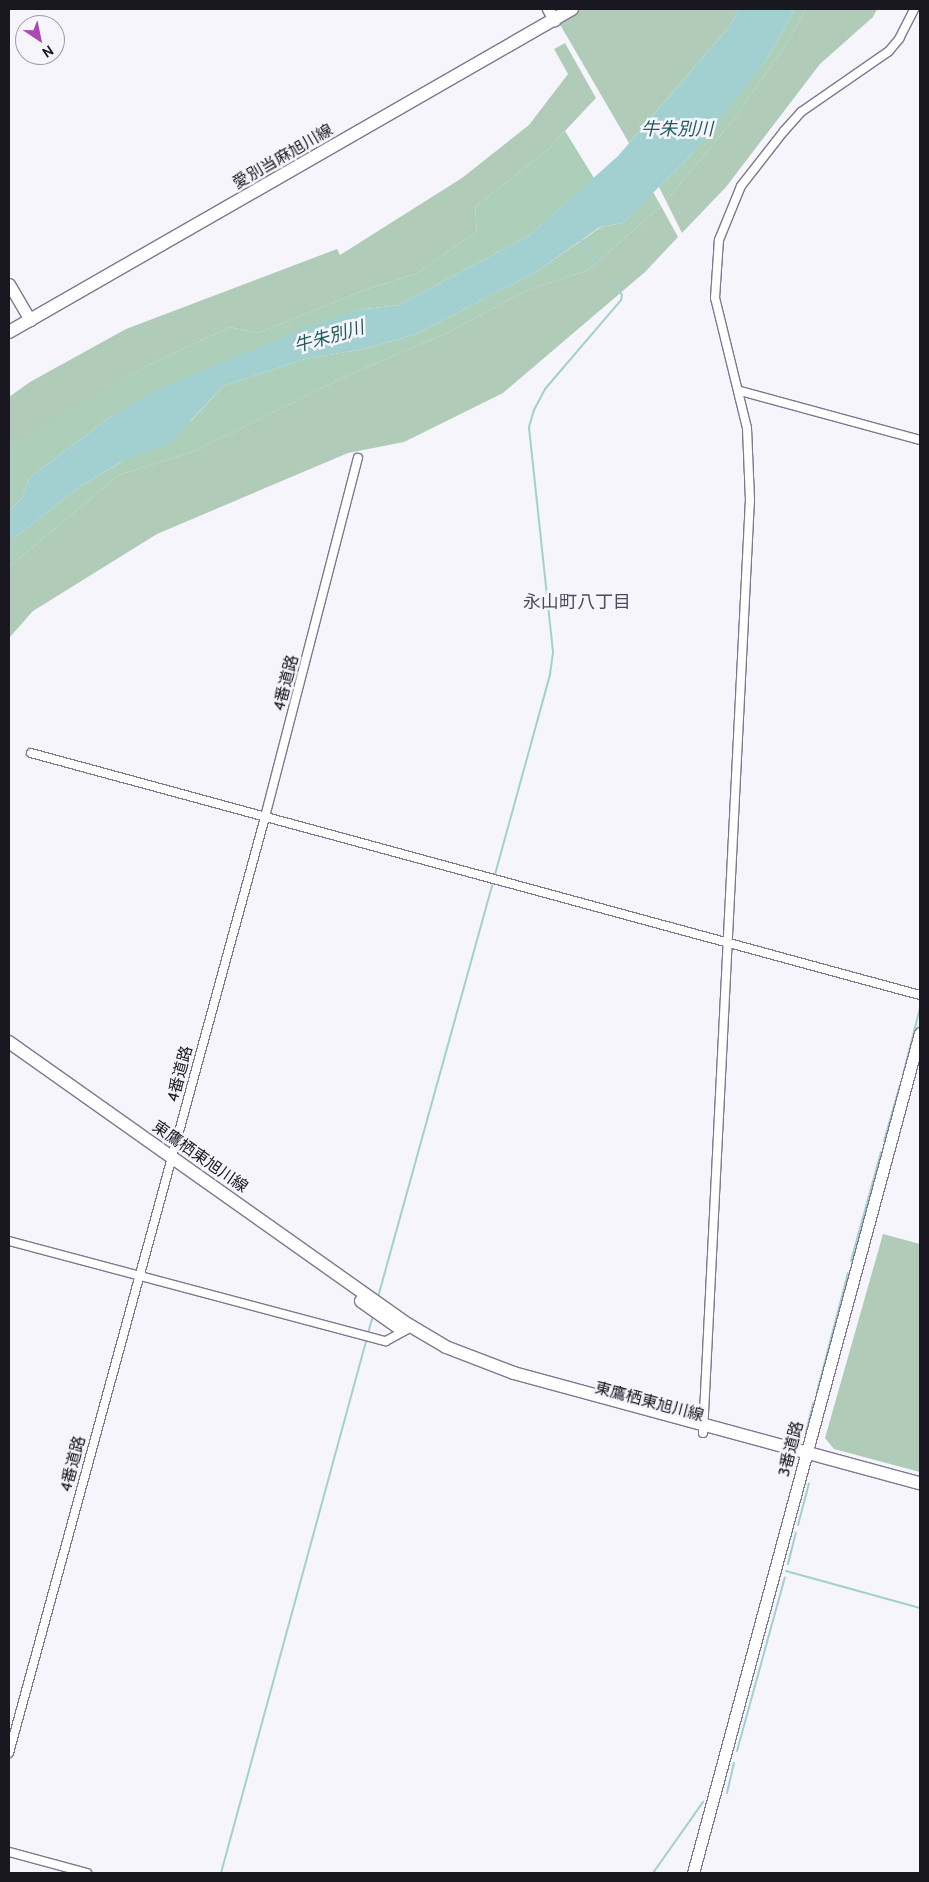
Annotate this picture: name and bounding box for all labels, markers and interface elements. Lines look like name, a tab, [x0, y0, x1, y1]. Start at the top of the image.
north arrow	[15, 15, 65, 65]
text: N	[39, 41, 57, 62]
water label: 牛朱別川	[641, 118, 713, 140]
street label: 愛別当麻旭川線	[230, 121, 336, 193]
water label: 牛朱別川	[291, 317, 367, 357]
district label: 永山町八丁目	[523, 591, 631, 613]
street label: 4番道路	[269, 653, 303, 713]
street label: 4番道路	[163, 1044, 197, 1104]
street label: 東鷹栖東旭川線	[149, 1117, 251, 1197]
street label: 東鷹栖東旭川線	[592, 1378, 706, 1426]
street label: 3番道路	[774, 1419, 808, 1479]
street label: 4番道路	[56, 1434, 90, 1494]

